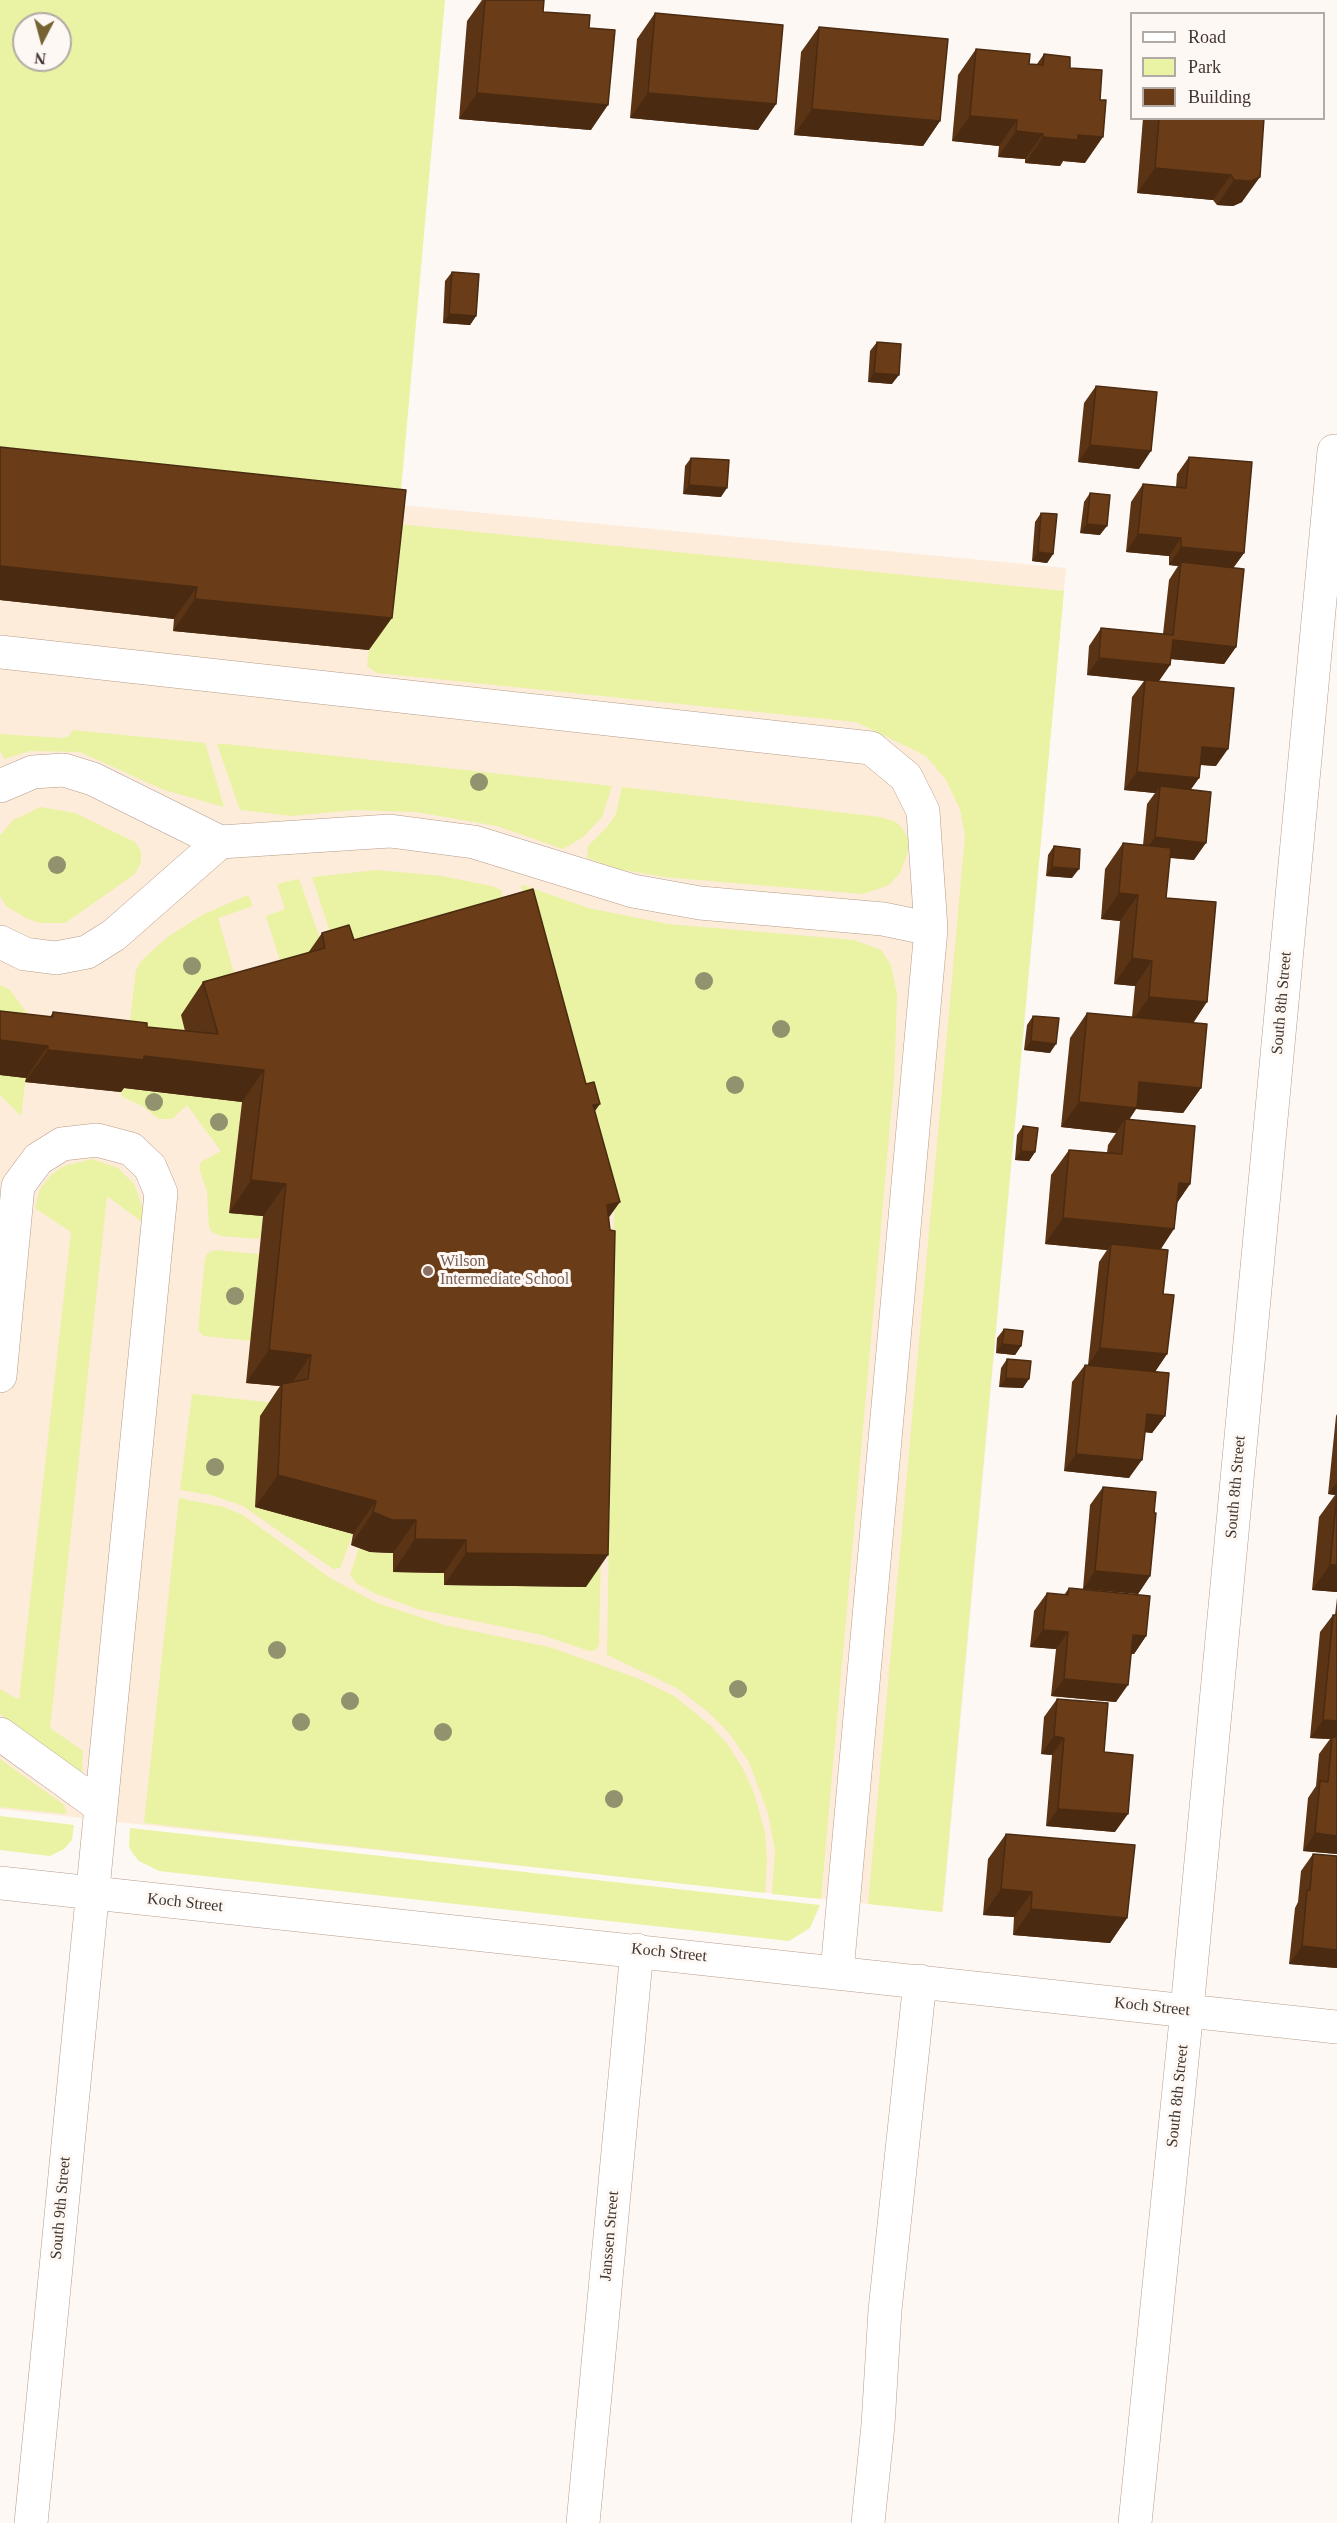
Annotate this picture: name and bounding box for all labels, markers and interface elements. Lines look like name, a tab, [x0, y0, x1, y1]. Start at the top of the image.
north arrow	[12, 12, 72, 72]
legend	[1130, 12, 1325, 120]
text: Road	[1188, 27, 1226, 47]
text: N	[34, 49, 47, 67]
text: Park	[1188, 57, 1221, 77]
text: Building	[1188, 87, 1251, 107]
street label: South 8th Street	[1268, 951, 1296, 1055]
place label: Wilson Intermediate School	[440, 1252, 569, 1290]
marker: Wilson Intermediate School	[421, 1264, 435, 1278]
street label: South 8th Street	[1222, 1435, 1250, 1539]
street label: Koch Street	[146, 1889, 224, 1917]
street label: Koch Street	[630, 1939, 708, 1967]
street label: Koch Street	[1113, 1993, 1191, 2021]
street label: South 8th Street	[1163, 2044, 1193, 2148]
street label: South 9th Street	[47, 2156, 75, 2260]
street label: Janssen Street	[597, 2190, 623, 2282]

